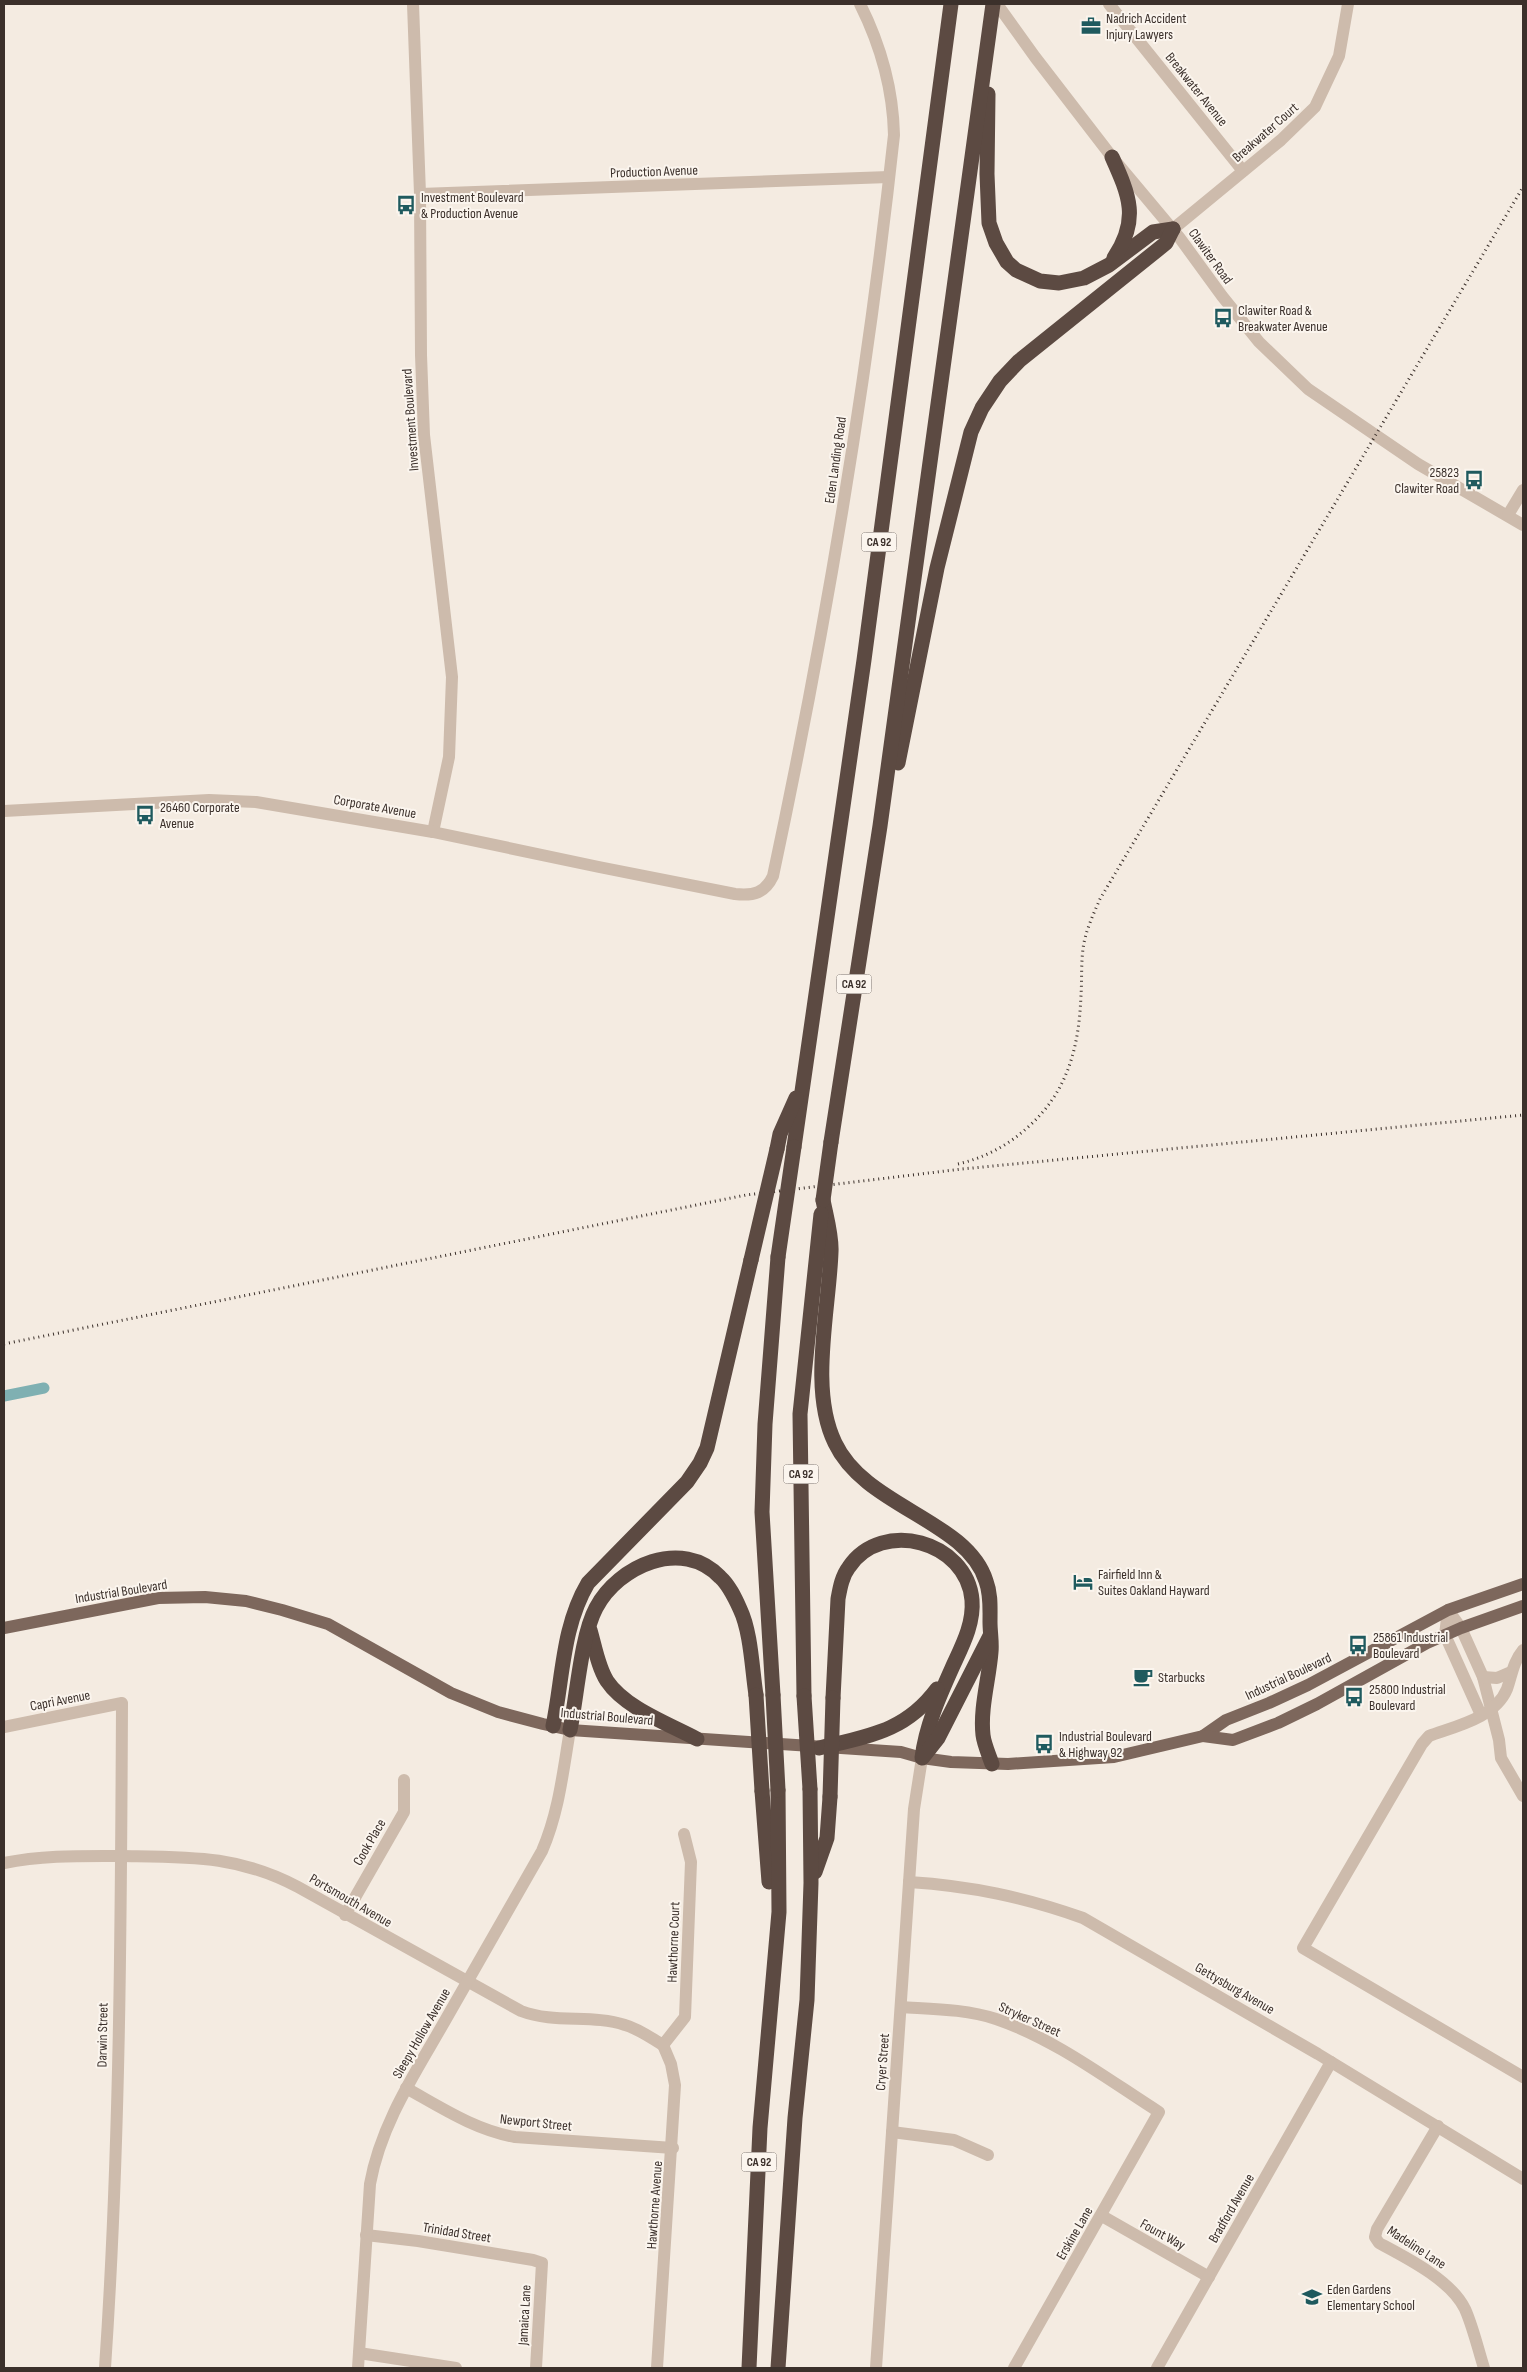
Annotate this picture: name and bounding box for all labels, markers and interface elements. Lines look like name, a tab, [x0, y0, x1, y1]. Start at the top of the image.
place label: Nadrich Accident Injury Lawyers	[1106, 10, 1187, 43]
office icon: Nadrich Accident Injury Lawyers	[1080, 15, 1102, 37]
street label: Breakwater Avenue	[1162, 49, 1231, 130]
street label: Breakwater Court	[1229, 99, 1302, 166]
street label: Production Avenue	[610, 161, 698, 182]
place label: Investment Boulevard & Production Avenue	[421, 189, 524, 222]
bus stop icon: Investment Boulevard & Production Avenue	[395, 194, 417, 216]
street label: Clawiter Road	[1185, 225, 1237, 288]
place label: Clawiter Road & Breakwater Avenue	[1238, 302, 1328, 335]
bus stop icon: Clawiter Road & Breakwater Avenue	[1212, 307, 1234, 329]
street label: Investment Boulevard	[398, 368, 423, 472]
street label: Eden Landing Road	[821, 415, 850, 505]
place label: 25823 Clawiter Road	[1394, 464, 1459, 497]
bus stop icon: 25823 Clawiter Road	[1463, 469, 1485, 491]
road number: CA 92	[862, 532, 896, 552]
street label: Corporate Avenue	[332, 791, 418, 822]
place label: 26460 Corporate Avenue	[159, 799, 240, 832]
bus stop icon: 26460 Corporate Avenue	[134, 804, 156, 826]
road number: CA 92	[836, 974, 872, 994]
road number: CA 92	[784, 1465, 818, 1484]
place label: Fairfield Inn & Suites Oakland Hayward	[1098, 1566, 1210, 1599]
hotel icon: Fairfield Inn & Suites Oakland Hayward	[1072, 1571, 1094, 1593]
street label: Industrial Boulevard	[74, 1576, 168, 1607]
place label: 25861 Industrial Boulevard	[1373, 1629, 1448, 1662]
bus stop icon: 25861 Industrial Boulevard	[1347, 1634, 1369, 1656]
street label: Industrial Boulevard	[1243, 1649, 1334, 1704]
cafe icon: Starbucks	[1132, 1666, 1154, 1688]
place label: Starbucks	[1158, 1669, 1205, 1686]
place label: 25800 Industrial Boulevard	[1369, 1681, 1446, 1714]
street label: Capri Avenue	[29, 1686, 92, 1715]
bus stop icon: 25800 Industrial Boulevard	[1343, 1686, 1365, 1708]
street label: Industrial Boulevard	[560, 1704, 654, 1729]
place label: Industrial Boulevard & Highway 92	[1059, 1728, 1152, 1761]
bus stop icon: Industrial Boulevard & Highway 92	[1033, 1733, 1055, 1755]
street label: Cook Place	[349, 1816, 390, 1869]
street label: Portsmouth Avenue	[306, 1870, 395, 1931]
street label: Hawthorne Court	[664, 1901, 683, 1983]
street label: Gettysburg Avenue	[1192, 1959, 1278, 2018]
street label: Sleepy Hollow Avenue	[389, 1985, 454, 2081]
street label: Stryker Street	[996, 1998, 1064, 2041]
street label: Darwin Street	[93, 2003, 112, 2067]
street label: Cryer Street	[872, 2033, 893, 2091]
street label: Newport Street	[499, 2110, 573, 2135]
road number: CA 92	[742, 2152, 776, 2172]
street label: Hawthorne Avenue	[643, 2160, 666, 2250]
street label: Bradford Avenue	[1205, 2171, 1258, 2246]
street label: Erskine Lane	[1052, 2204, 1096, 2263]
street label: Fount Way	[1137, 2215, 1189, 2254]
street label: Trinidad Street	[422, 2219, 492, 2246]
street label: Madeline Lane	[1384, 2222, 1449, 2273]
place label: Eden Gardens Elementary School	[1327, 2281, 1415, 2314]
street label: Jamaica Lane	[514, 2284, 535, 2347]
school or university icon: Eden Gardens Elementary School	[1301, 2286, 1323, 2308]

